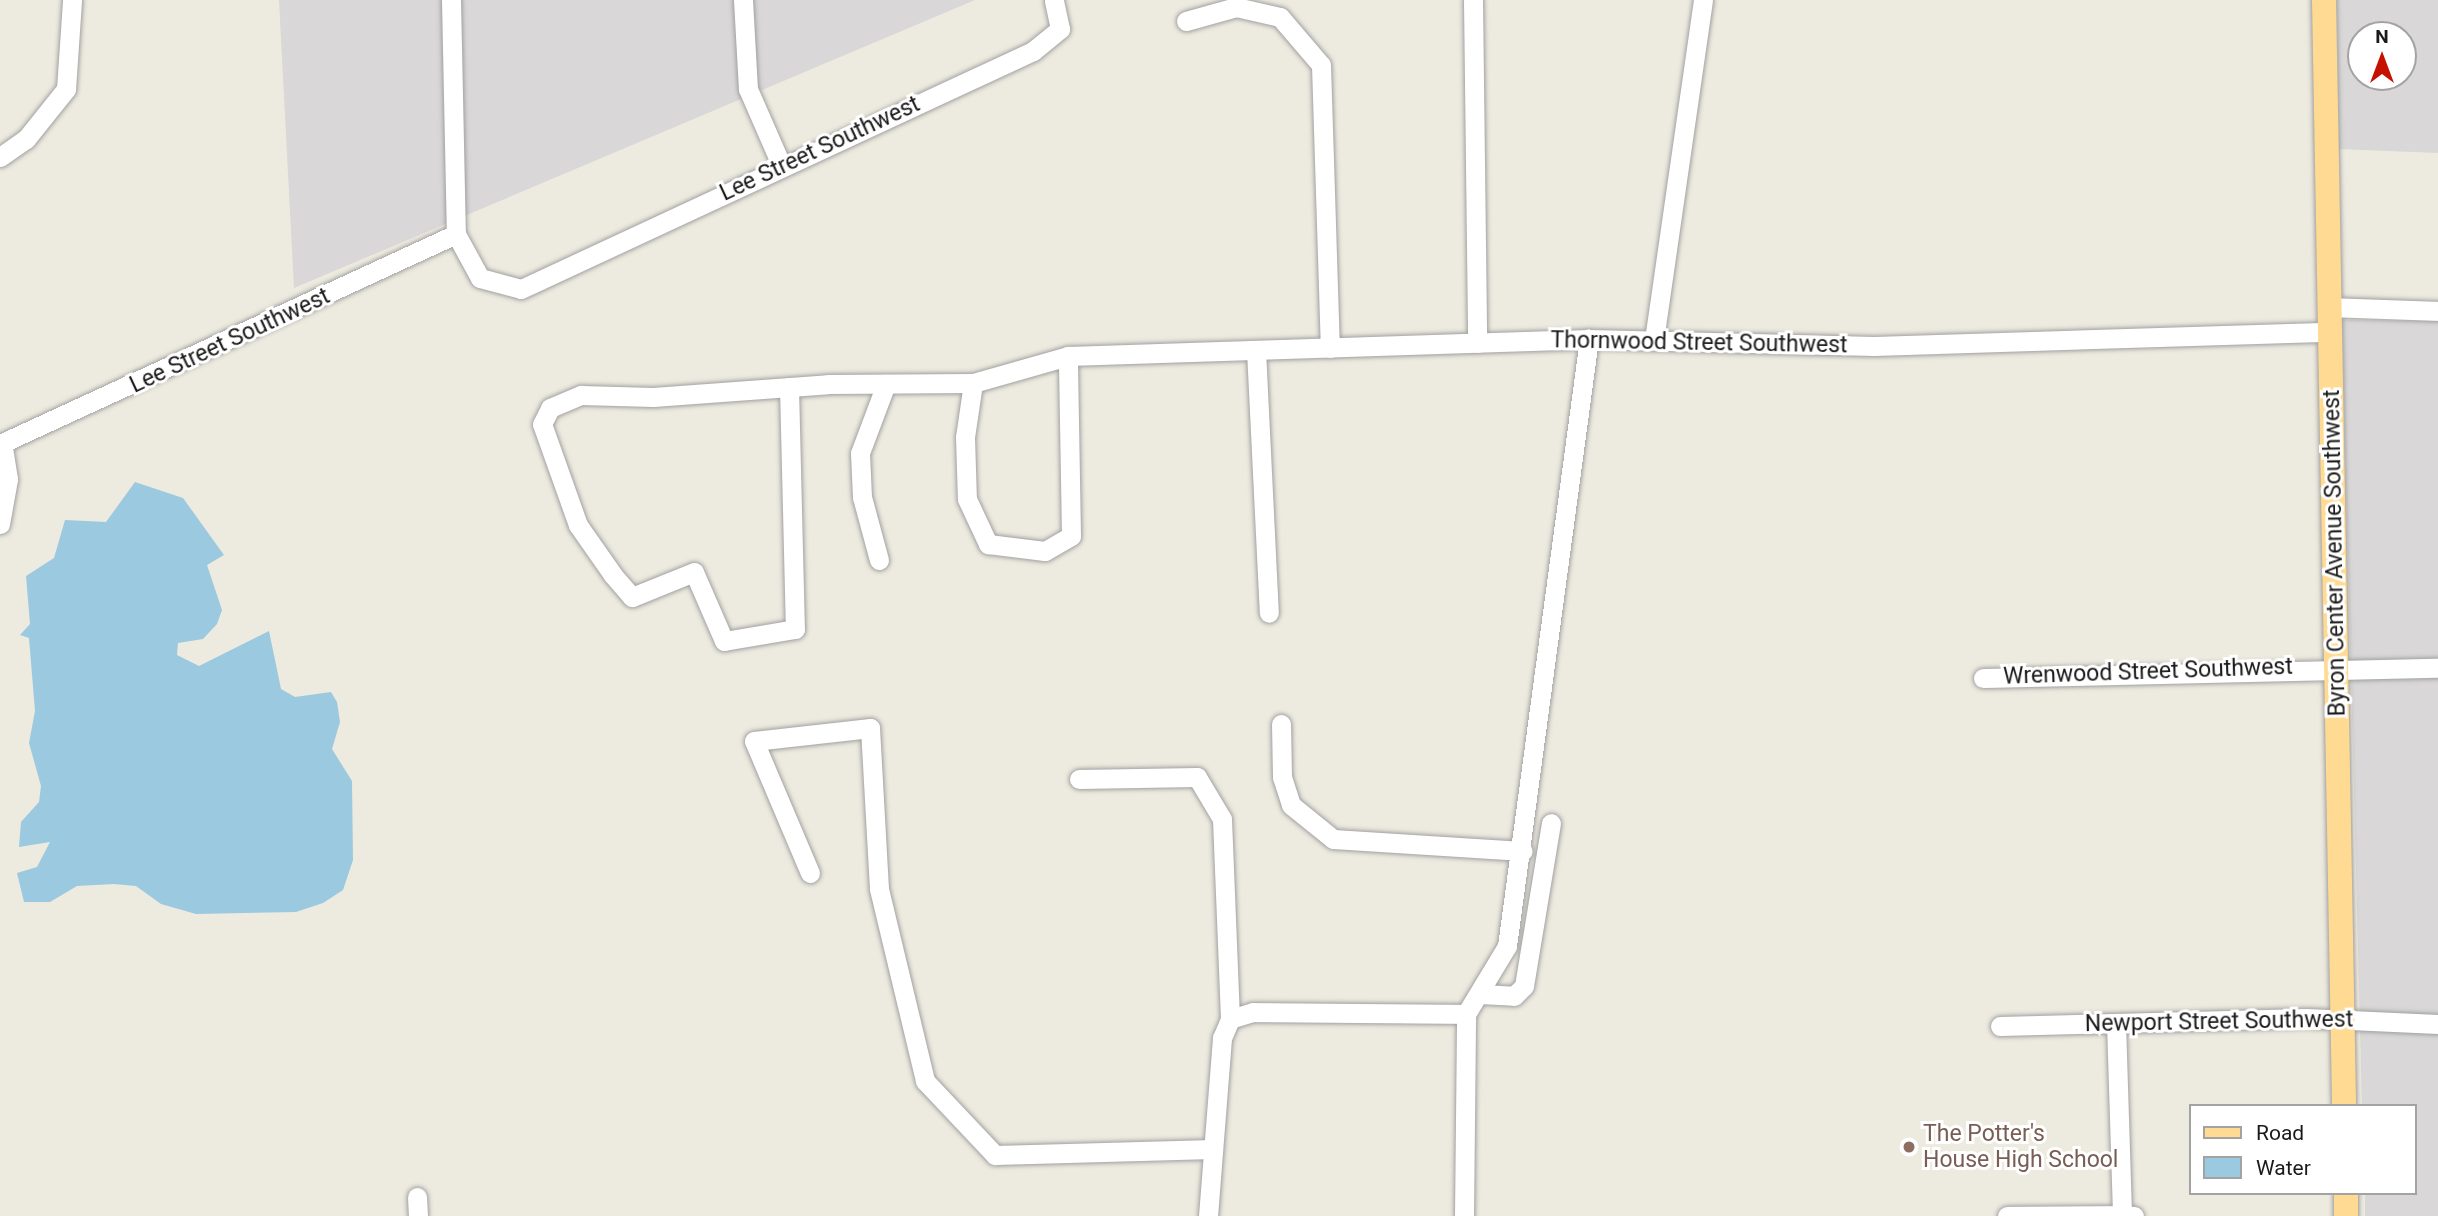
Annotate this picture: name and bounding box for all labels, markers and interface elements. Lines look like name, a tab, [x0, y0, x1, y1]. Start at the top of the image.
north arrow	[2347, 21, 2417, 91]
text: N	[2375, 25, 2389, 48]
street label: Lee Street Southwest	[716, 91, 924, 207]
street label: Lee Street Southwest	[126, 283, 334, 399]
street label: Thornwood Street Southwest	[1550, 327, 1848, 359]
street label: Byron Center Avenue Southwest	[2318, 389, 2352, 717]
street label: Wrenwood Street Southwest	[2003, 653, 2293, 691]
street label: Newport Street Southwest	[2085, 1006, 2353, 1038]
legend	[2190, 1104, 2417, 1195]
place label: The Potter's House High School	[1923, 1120, 2118, 1174]
text: Road	[2256, 1121, 2304, 1145]
marker: The Potter's House High School	[1901, 1139, 1917, 1155]
text: Water	[2256, 1156, 2311, 1180]

